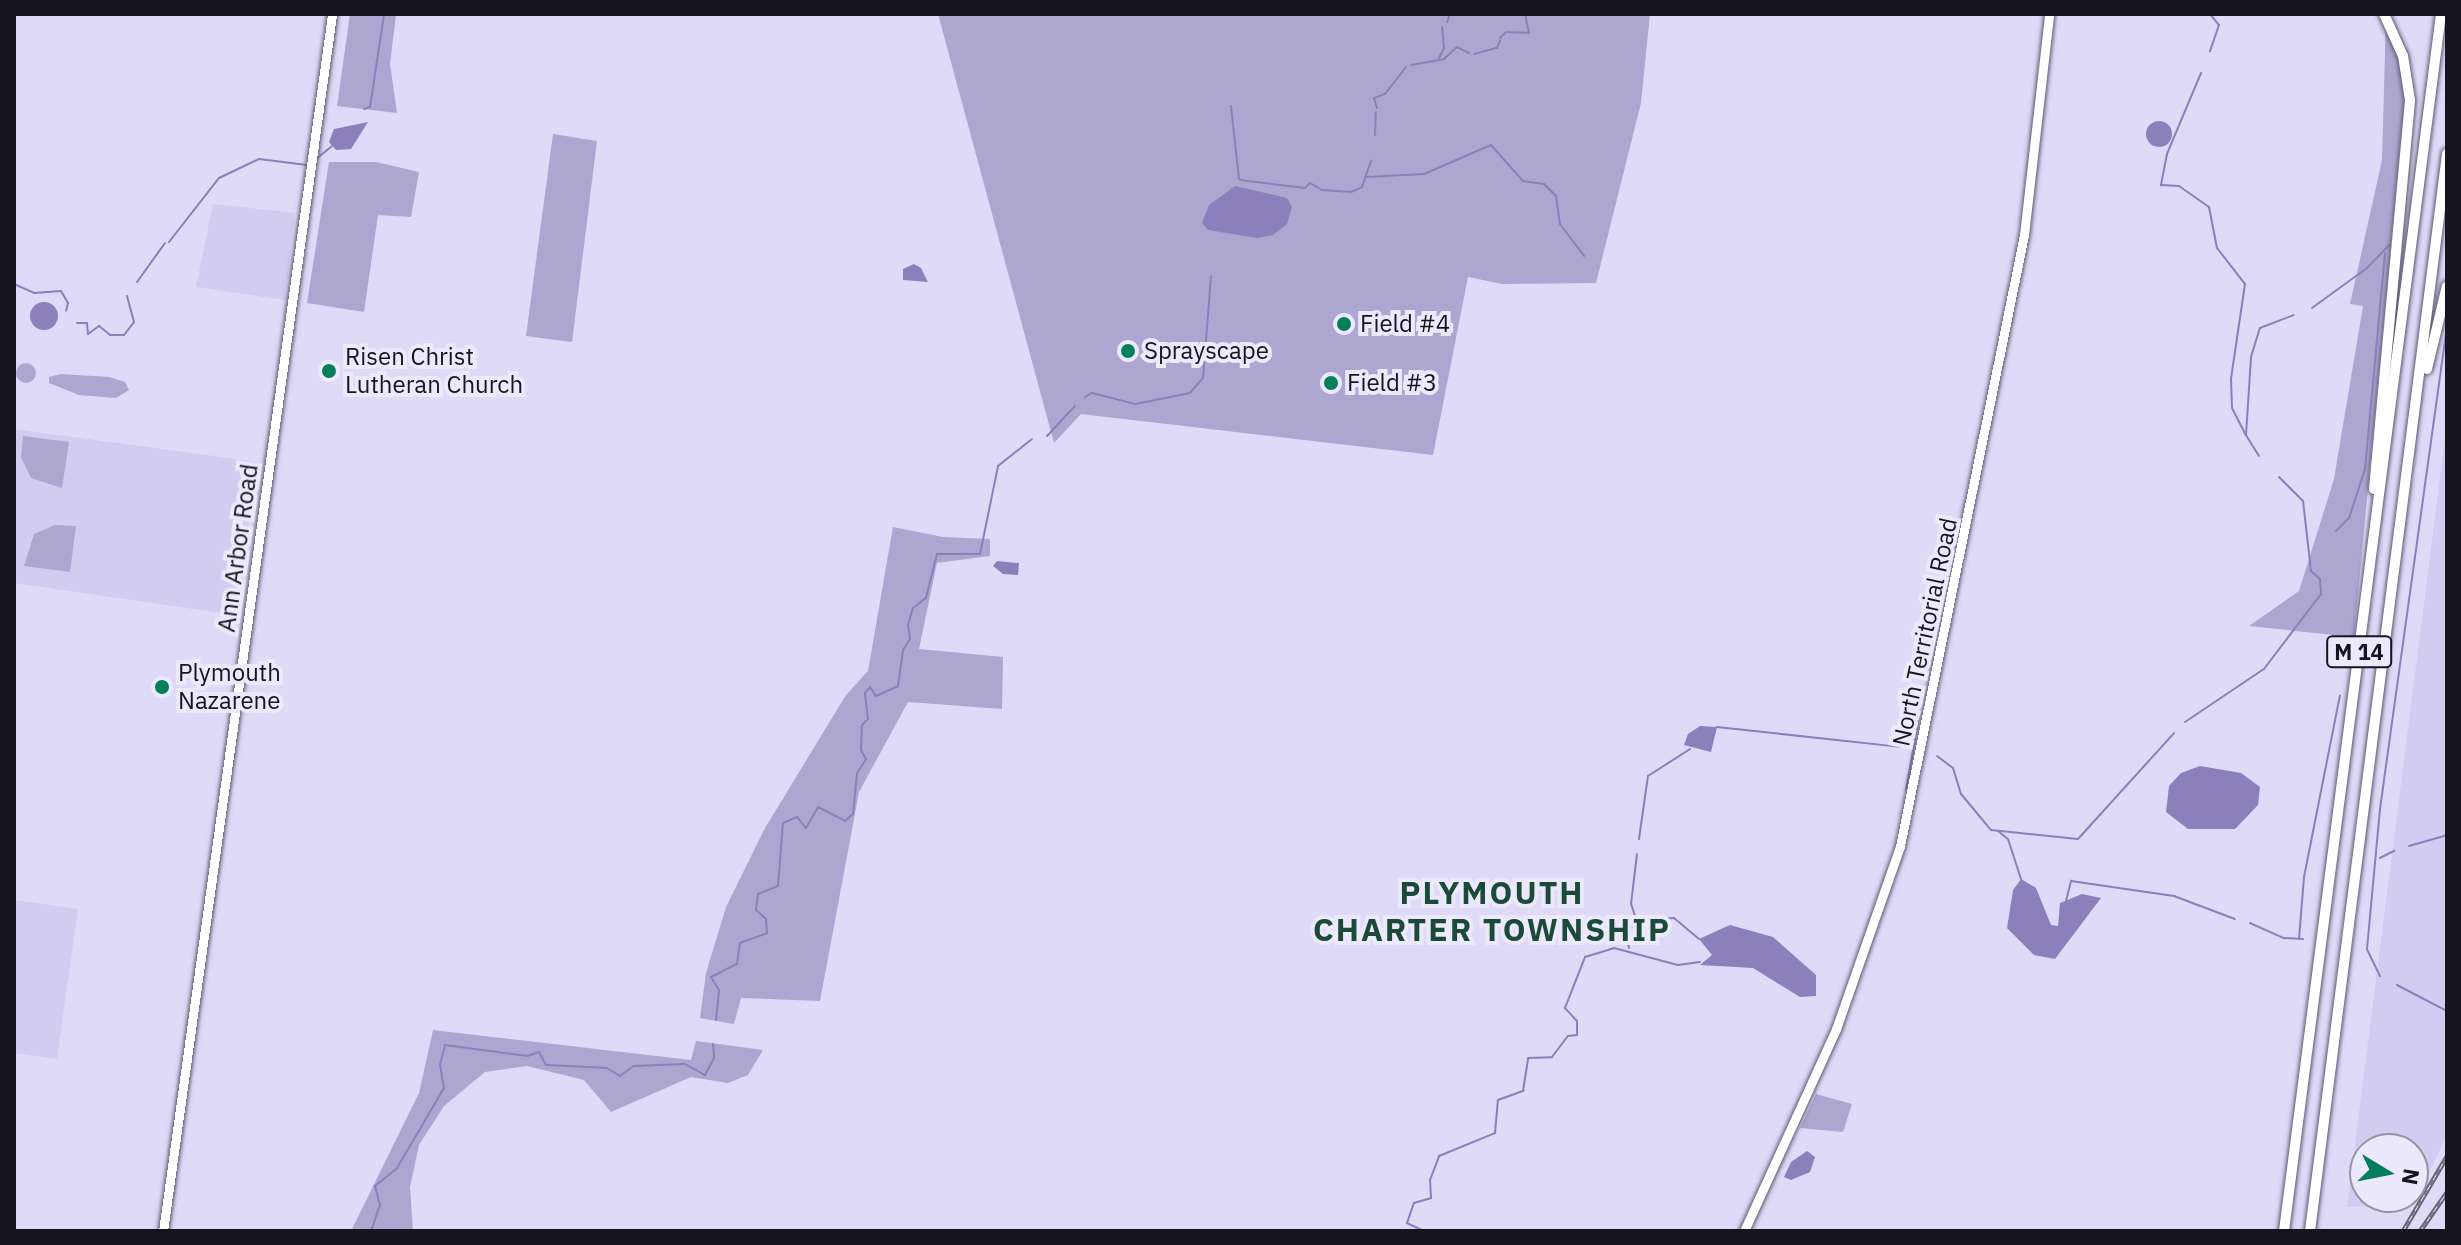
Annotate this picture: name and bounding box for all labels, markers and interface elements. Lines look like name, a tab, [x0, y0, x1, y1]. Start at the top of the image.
place label: Field #4	[1360, 310, 1450, 338]
marker: Field #4	[1335, 315, 1353, 333]
place label: Sprayscape	[1144, 337, 1269, 365]
marker: Sprayscape	[1119, 342, 1137, 360]
place label: Risen Christ Lutheran Church	[345, 343, 523, 399]
marker: Risen Christ Lutheran Church	[320, 362, 338, 380]
place label: Field #3	[1347, 369, 1437, 397]
marker: Field #3	[1322, 374, 1340, 392]
street label: Ann Arbor Road	[212, 462, 264, 634]
street label: North Territorial Road	[1887, 515, 1963, 749]
road number: M 14	[2325, 634, 2393, 670]
place label: Plymouth Nazarene	[178, 659, 281, 715]
marker: Plymouth Nazarene	[153, 678, 171, 696]
district label: PLYMOUTH CHARTER TOWNSHIP	[1313, 874, 1671, 949]
north arrow	[2349, 1133, 2429, 1213]
text: N	[2395, 1167, 2427, 1187]

